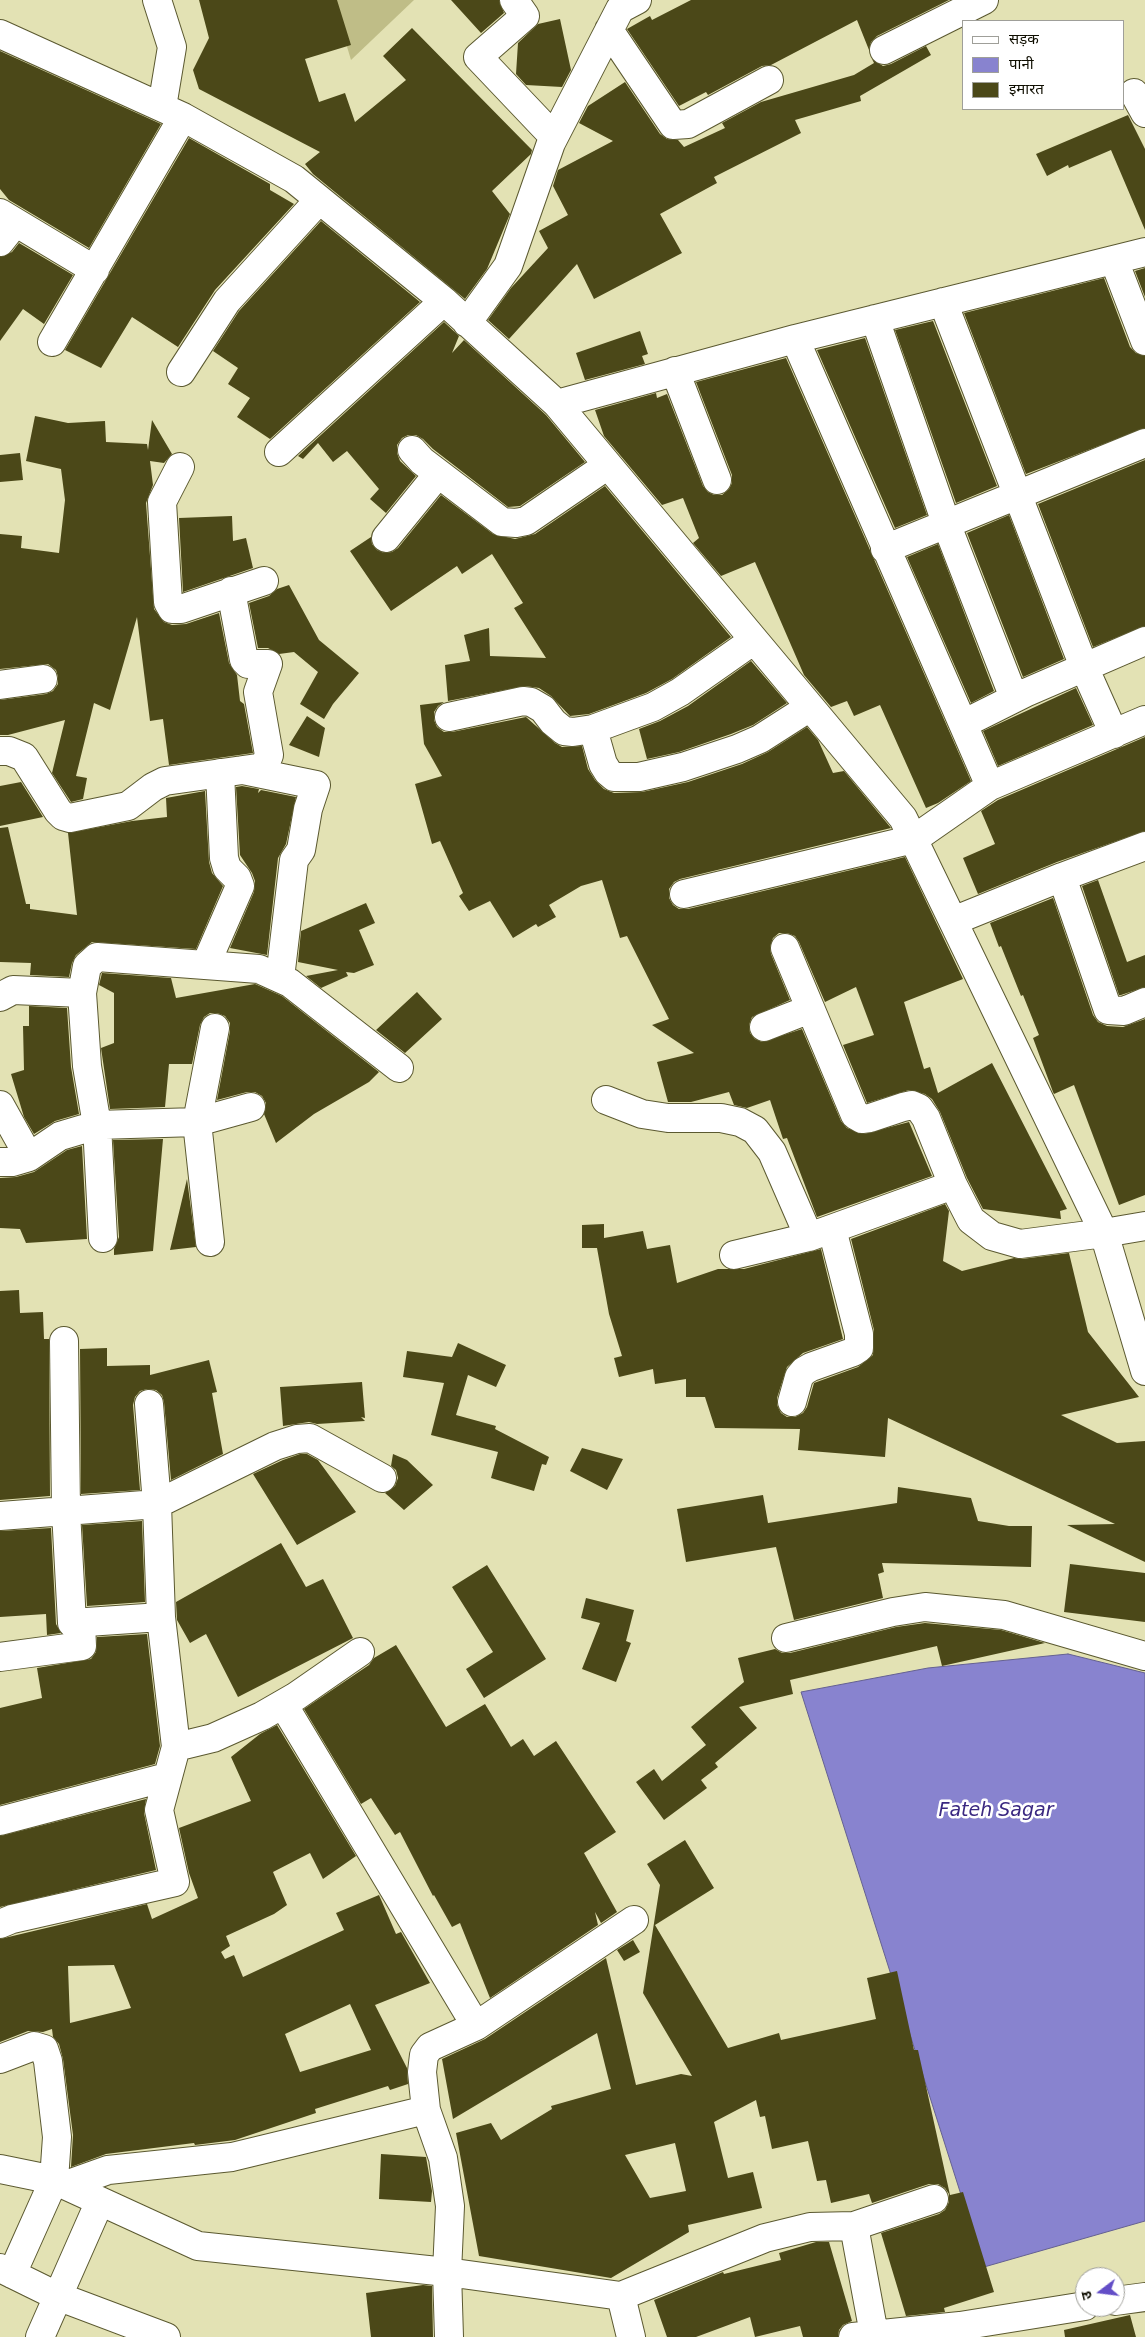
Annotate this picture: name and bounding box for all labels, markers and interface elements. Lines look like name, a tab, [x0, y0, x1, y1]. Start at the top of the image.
legend	[962, 20, 1125, 110]
text: सड़क	[1009, 30, 1039, 48]
text: पानी	[1009, 55, 1034, 73]
text: इमारत	[1009, 80, 1044, 98]
water label: Fateh Sagar	[938, 1800, 1054, 1822]
north arrow	[1075, 2267, 1125, 2317]
text: उ	[1078, 2290, 1095, 2302]

